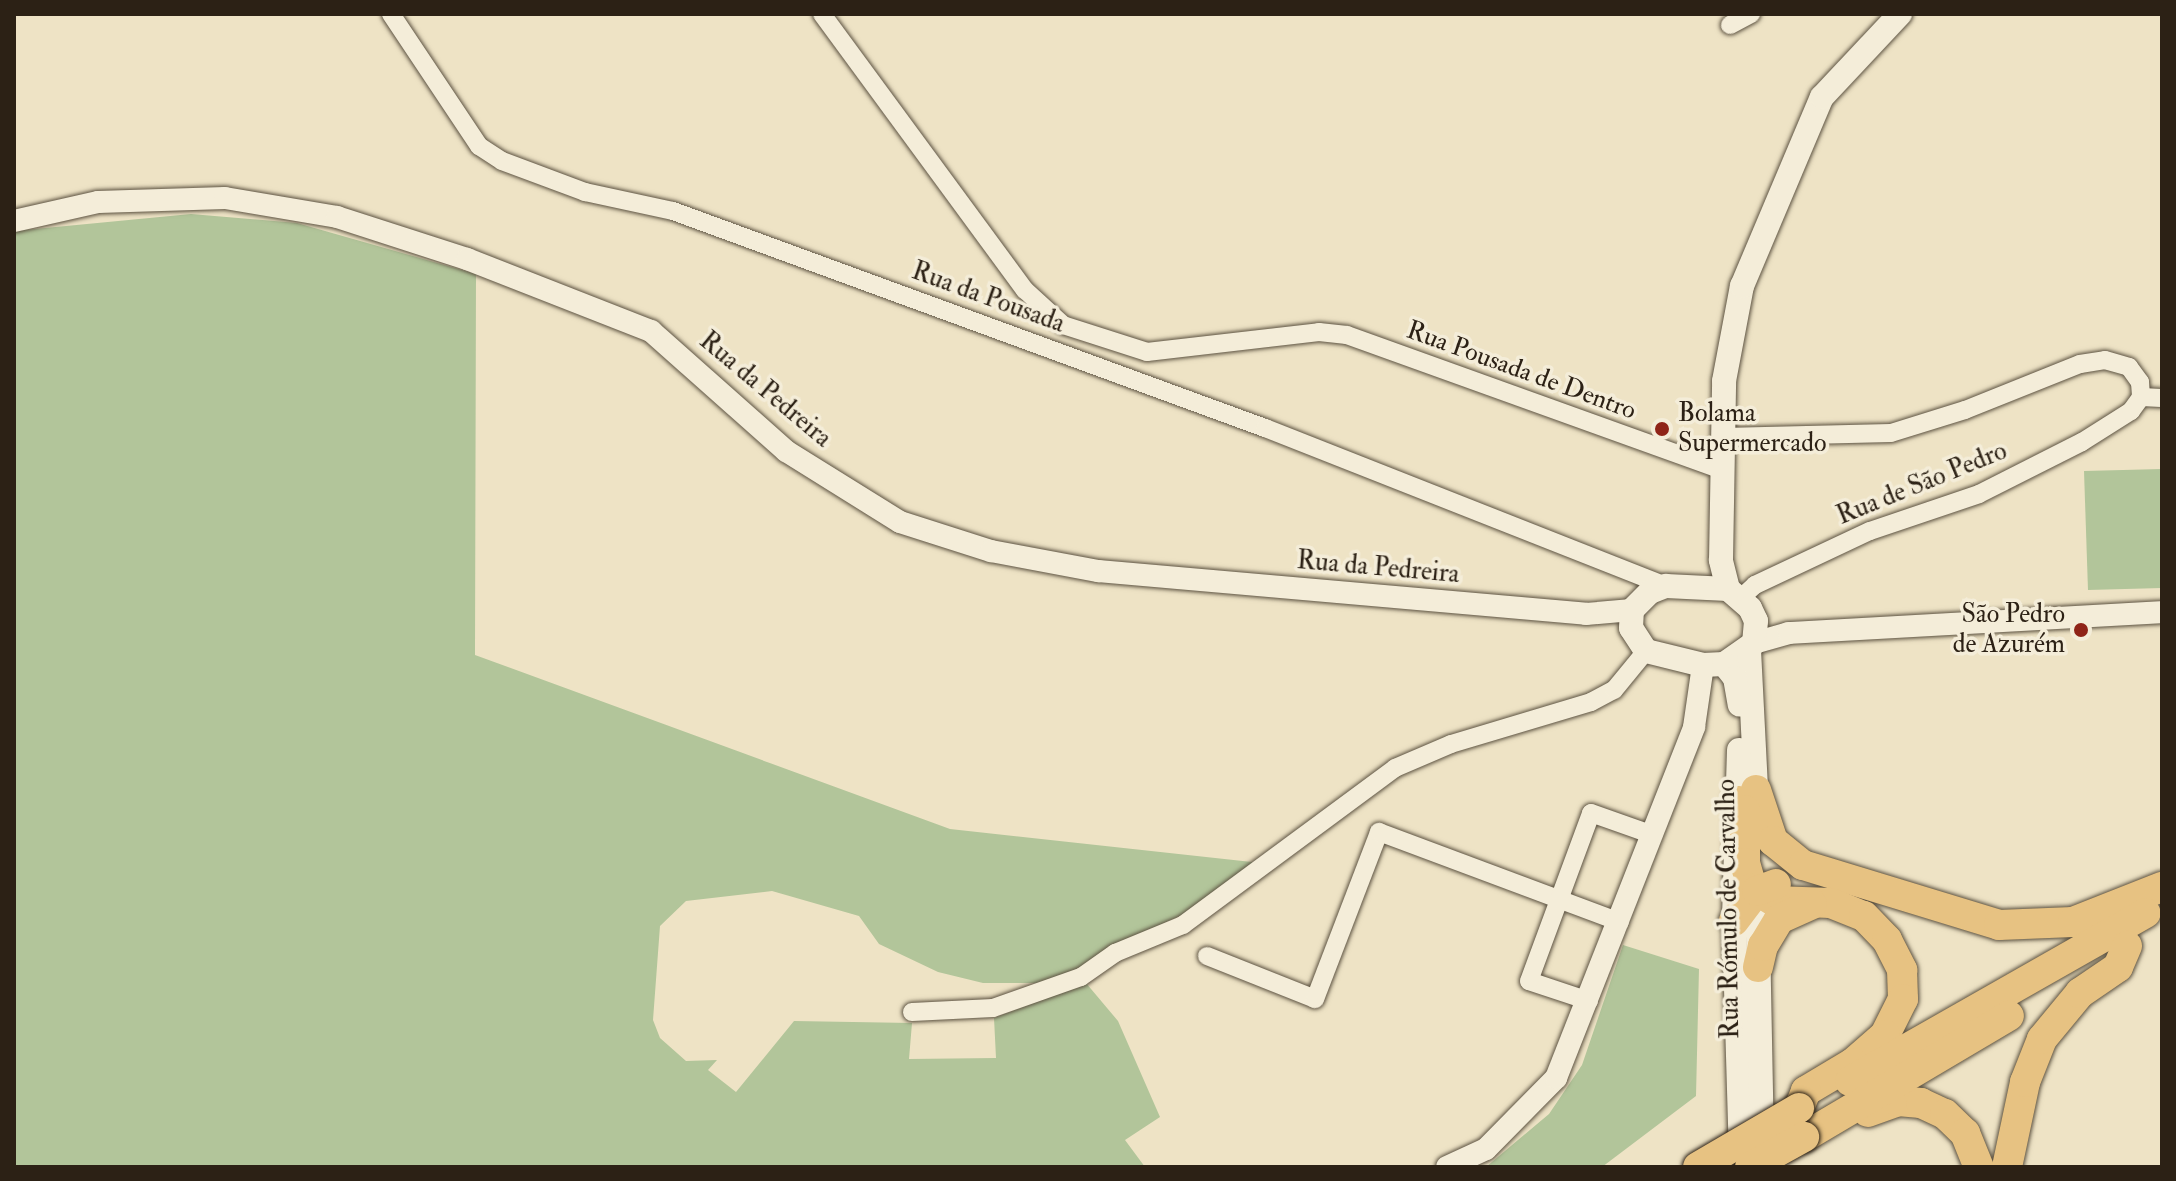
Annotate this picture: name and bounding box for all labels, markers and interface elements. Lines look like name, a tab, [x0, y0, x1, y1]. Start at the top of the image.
street label: Rua da Pousada	[907, 256, 1069, 340]
street label: Rua Pousada de Dentro	[1402, 315, 1640, 427]
street label: Rua da Pedreira	[693, 326, 837, 454]
place label: Bolama Supermercado	[1678, 398, 1827, 460]
marker: Bolama Supermercado	[1653, 420, 1671, 438]
street label: Rua de São Pedro	[1832, 436, 2012, 532]
street label: Rua da Pedreira	[1296, 545, 1460, 591]
place label: São Pedro de Azurém	[1953, 599, 2065, 660]
marker: São Pedro de Azurém	[2072, 621, 2090, 639]
street label: Rua Rómulo de Carvalho	[1711, 779, 1747, 1039]

